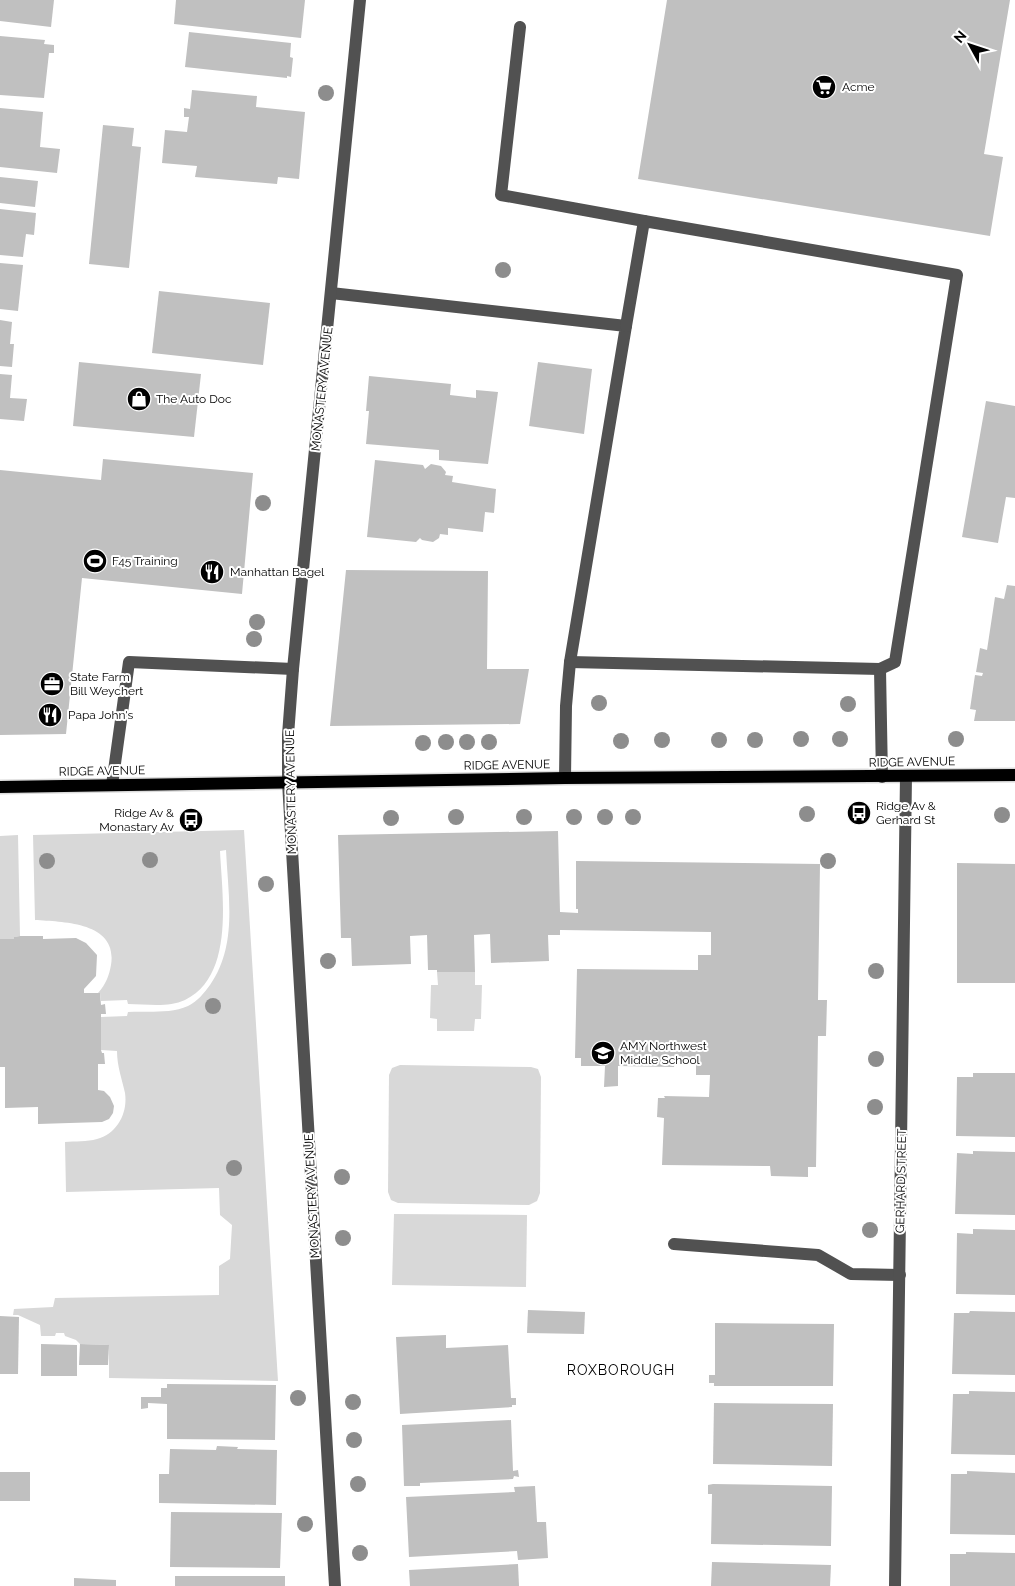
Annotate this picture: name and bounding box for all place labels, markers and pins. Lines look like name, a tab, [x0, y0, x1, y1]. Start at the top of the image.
supermarket icon: Acme	[811, 74, 837, 100]
place label: Acme	[842, 80, 875, 94]
shop icon: The Auto Doc	[126, 386, 152, 412]
place label: The Auto Doc	[156, 392, 232, 406]
sports icon: F45 Training	[82, 548, 108, 574]
place label: F45 Training	[112, 554, 178, 568]
restaurant icon: Manhattan Bagel	[199, 559, 225, 585]
place label: Manhattan Bagel	[230, 565, 325, 579]
place label: State Farm Bill Weychert	[70, 670, 143, 698]
office icon: State Farm Bill Weychert	[39, 671, 65, 697]
restaurant icon: Papa John's	[37, 702, 63, 728]
place label: Papa John's	[68, 708, 134, 722]
place label: Ridge Av & Gerhard St	[876, 799, 936, 827]
bus stop icon: Ridge Av & Gerhard St	[846, 800, 872, 826]
place label: Ridge Av & Monastary Av	[99, 806, 175, 834]
bus stop icon: Ridge Av & Monastary Av	[178, 807, 204, 833]
place label: AMY Northwest Middle School	[620, 1039, 707, 1067]
school or university icon: AMY Northwest Middle School	[590, 1040, 616, 1066]

